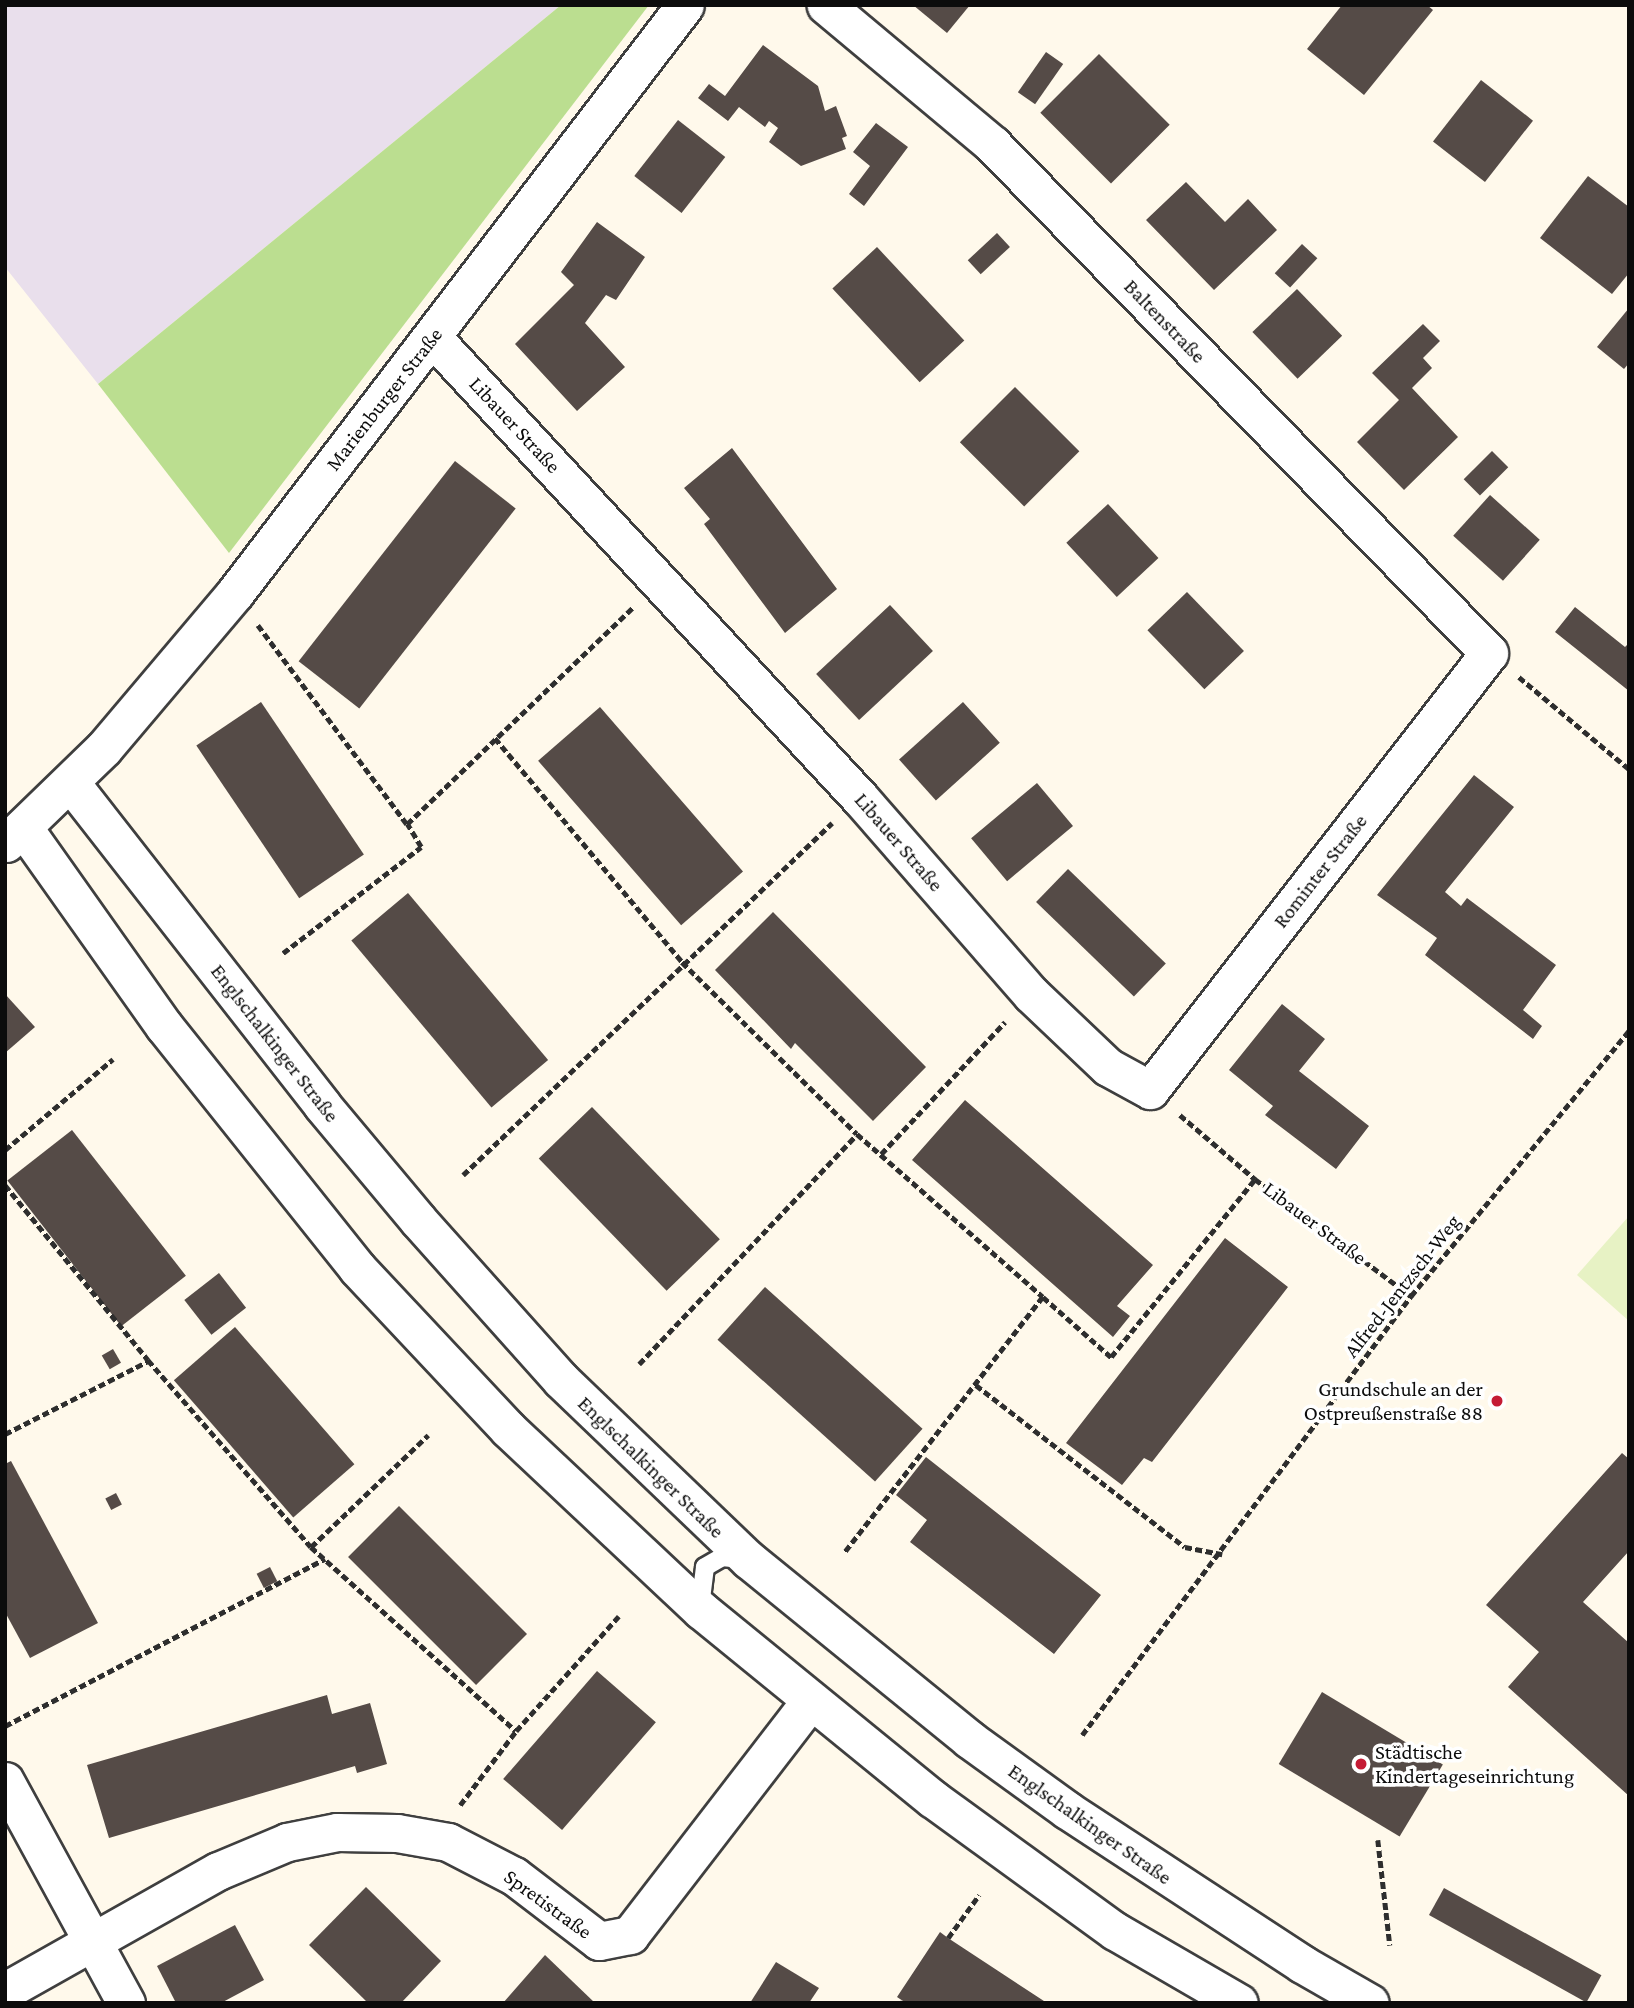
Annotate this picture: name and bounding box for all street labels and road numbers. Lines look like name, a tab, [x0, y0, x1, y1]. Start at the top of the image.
street label: Baltenstraße	[1119, 274, 1211, 368]
street label: Marienburger Straße	[320, 322, 448, 476]
street label: Libauer Straße	[464, 372, 566, 478]
street label: Libauer Straße	[849, 787, 949, 897]
street label: Rominter Straße	[1268, 809, 1372, 933]
street label: Englschalkinger Straße	[205, 959, 345, 1127]
street label: Libauer Straße	[1258, 1176, 1372, 1270]
street label: Alfred-Jentzsch-Weg	[1338, 1210, 1466, 1362]
street label: Englschalkinger Straße	[573, 1391, 729, 1543]
street label: Englschalkinger Straße	[1003, 1758, 1177, 1890]
street label: Spretistraße	[499, 1864, 597, 1944]

